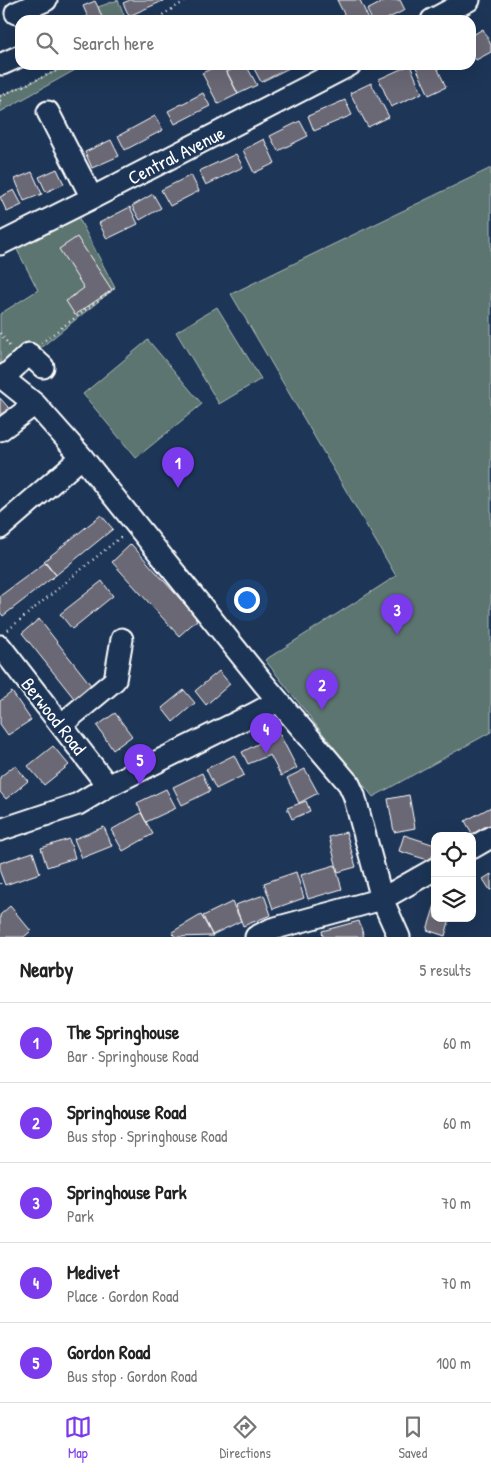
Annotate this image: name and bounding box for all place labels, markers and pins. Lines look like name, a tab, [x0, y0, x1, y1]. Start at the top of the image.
pin: 1	[162, 447, 194, 488]
pin: 3	[381, 594, 413, 635]
pin: 2	[306, 669, 338, 710]
pin: 4	[250, 713, 282, 754]
pin: 5	[124, 744, 156, 785]

